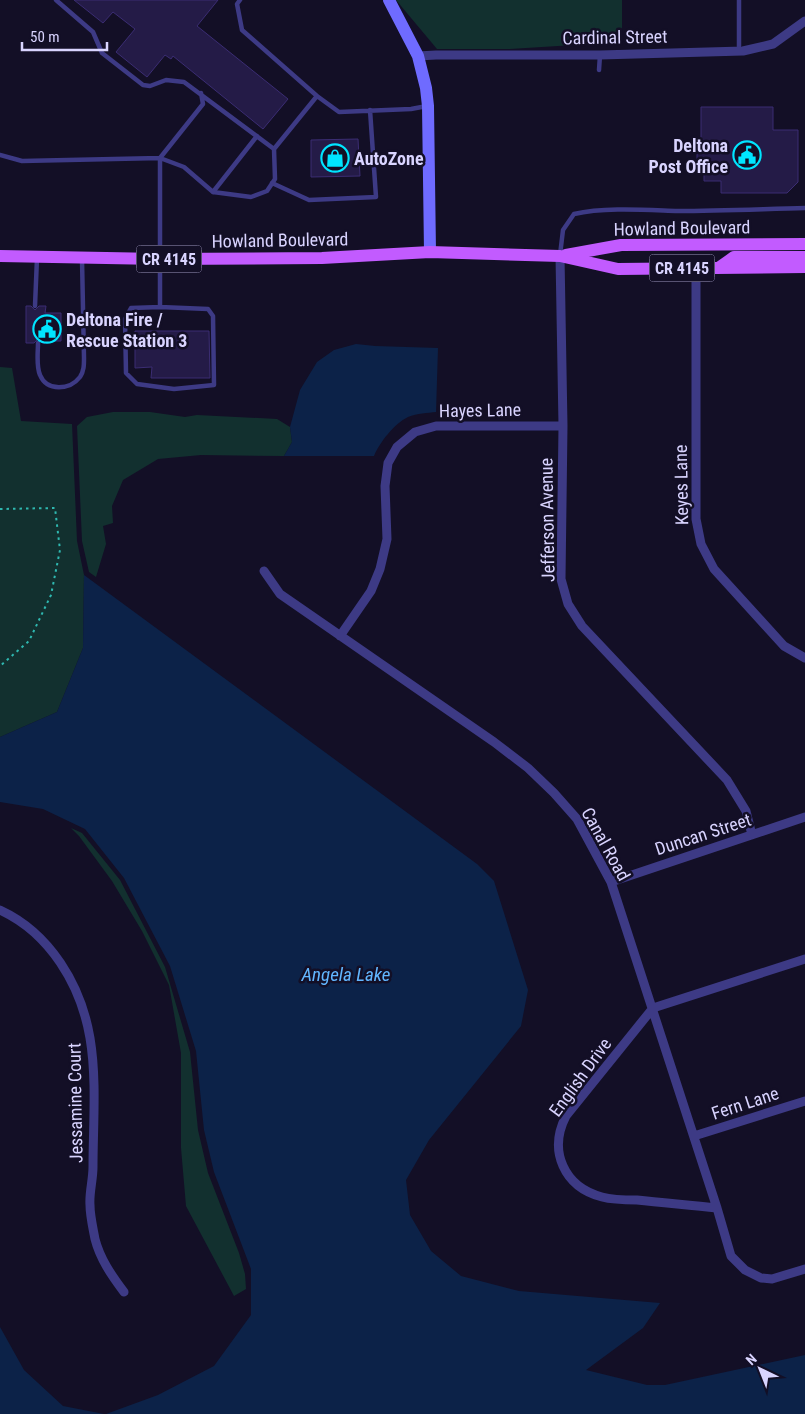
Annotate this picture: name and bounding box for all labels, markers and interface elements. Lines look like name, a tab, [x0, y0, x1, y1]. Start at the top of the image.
scale bar	[22, 20, 108, 52]
street label: Cardinal Street	[562, 26, 668, 48]
text: 50 m	[30, 28, 60, 46]
place label: Deltona Post Office	[649, 135, 728, 177]
public building icon: Deltona Post Office	[732, 140, 762, 170]
shop icon: AutoZone	[320, 143, 350, 173]
place label: AutoZone	[354, 148, 424, 169]
street label: Howland Boulevard	[613, 216, 751, 240]
street label: Howland Boulevard	[211, 228, 349, 252]
road number: CR 4145	[136, 245, 202, 272]
road number: CR 4145	[650, 254, 714, 282]
place label: Deltona Fire / Rescue Station 3	[66, 309, 187, 351]
public building icon: Deltona Fire / Rescue Station 3	[32, 314, 62, 344]
street label: Hayes Lane	[439, 399, 521, 421]
street label: Keyes Lane	[670, 445, 692, 525]
street label: Jefferson Avenue	[535, 458, 559, 582]
street label: Canal Road	[577, 804, 635, 884]
street label: Duncan Street	[652, 809, 754, 859]
water label: Angela Lake	[300, 963, 391, 986]
street label: English Drive	[545, 1034, 615, 1120]
street label: Jessamine Court	[63, 1043, 87, 1163]
street label: Fern Lane	[709, 1082, 781, 1124]
north arrow	[735, 1344, 785, 1394]
text: N	[743, 1351, 760, 1368]

